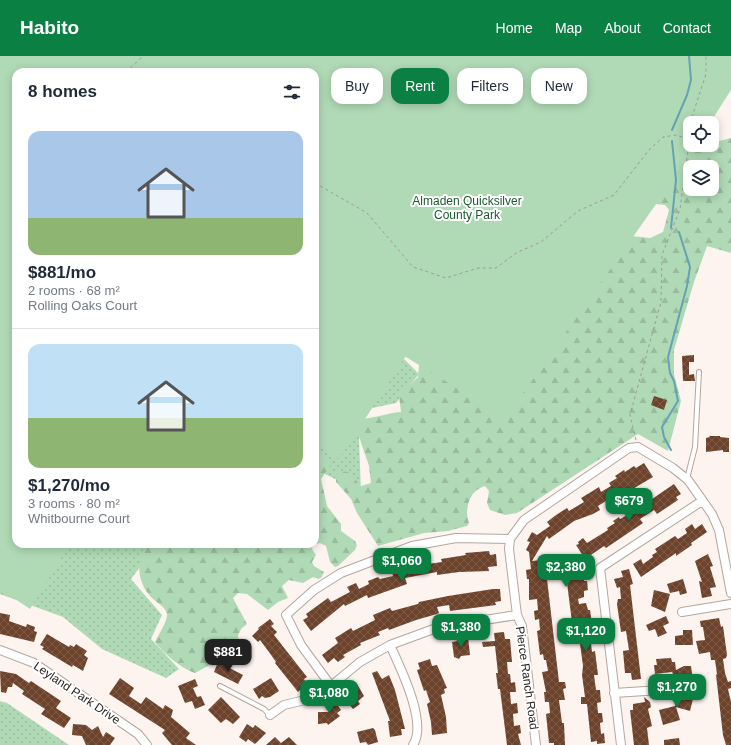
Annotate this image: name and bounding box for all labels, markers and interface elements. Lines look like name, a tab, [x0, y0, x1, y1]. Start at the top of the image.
text: Habito	[20, 17, 79, 38]
text: Home	[496, 20, 533, 36]
text: Map	[555, 20, 582, 36]
text: About	[604, 20, 641, 36]
text: Contact	[663, 20, 711, 36]
chip: Buy	[331, 68, 383, 104]
chip: Rent	[391, 68, 449, 104]
chip: Filters	[457, 68, 523, 104]
chip: New	[531, 68, 587, 104]
icon: filters	[281, 81, 303, 103]
text: 8 homes	[28, 82, 97, 101]
map controls	[683, 116, 719, 196]
button: locate	[683, 116, 719, 152]
icon: home	[130, 157, 202, 229]
button: layers	[683, 160, 719, 196]
park label: Almaden Quicksilver County Park	[412, 194, 522, 222]
text: $881/mo	[28, 263, 96, 282]
text: 2 rooms · 68 m²	[28, 283, 120, 298]
text: Rolling Oaks Court	[28, 298, 137, 313]
icon: home	[130, 370, 202, 442]
text: $1,270/mo	[28, 476, 110, 495]
pin: $679	[605, 488, 653, 522]
text: $679	[615, 493, 643, 508]
text: 3 rooms · 80 m²	[28, 496, 120, 511]
text: Whitbourne Court	[28, 511, 130, 526]
pin: $1,060	[369, 548, 435, 582]
text: $1,060	[382, 553, 422, 568]
pin: $2,380	[533, 554, 599, 588]
text: $2,380	[546, 559, 586, 574]
pin: $1,380	[428, 614, 494, 648]
pin: $1,120	[553, 618, 619, 652]
text: $1,380	[441, 619, 481, 634]
text: $1,120	[566, 623, 606, 638]
street label: Pierce Ranch Road	[513, 626, 541, 730]
pin: $881	[204, 639, 252, 673]
text: $881	[214, 644, 242, 659]
street label: Leyland Park Drive	[31, 659, 123, 727]
pin: $1,270	[644, 674, 710, 708]
text: $1,270	[657, 679, 697, 694]
pin: $1,080	[296, 680, 362, 714]
text: $1,080	[309, 685, 349, 700]

